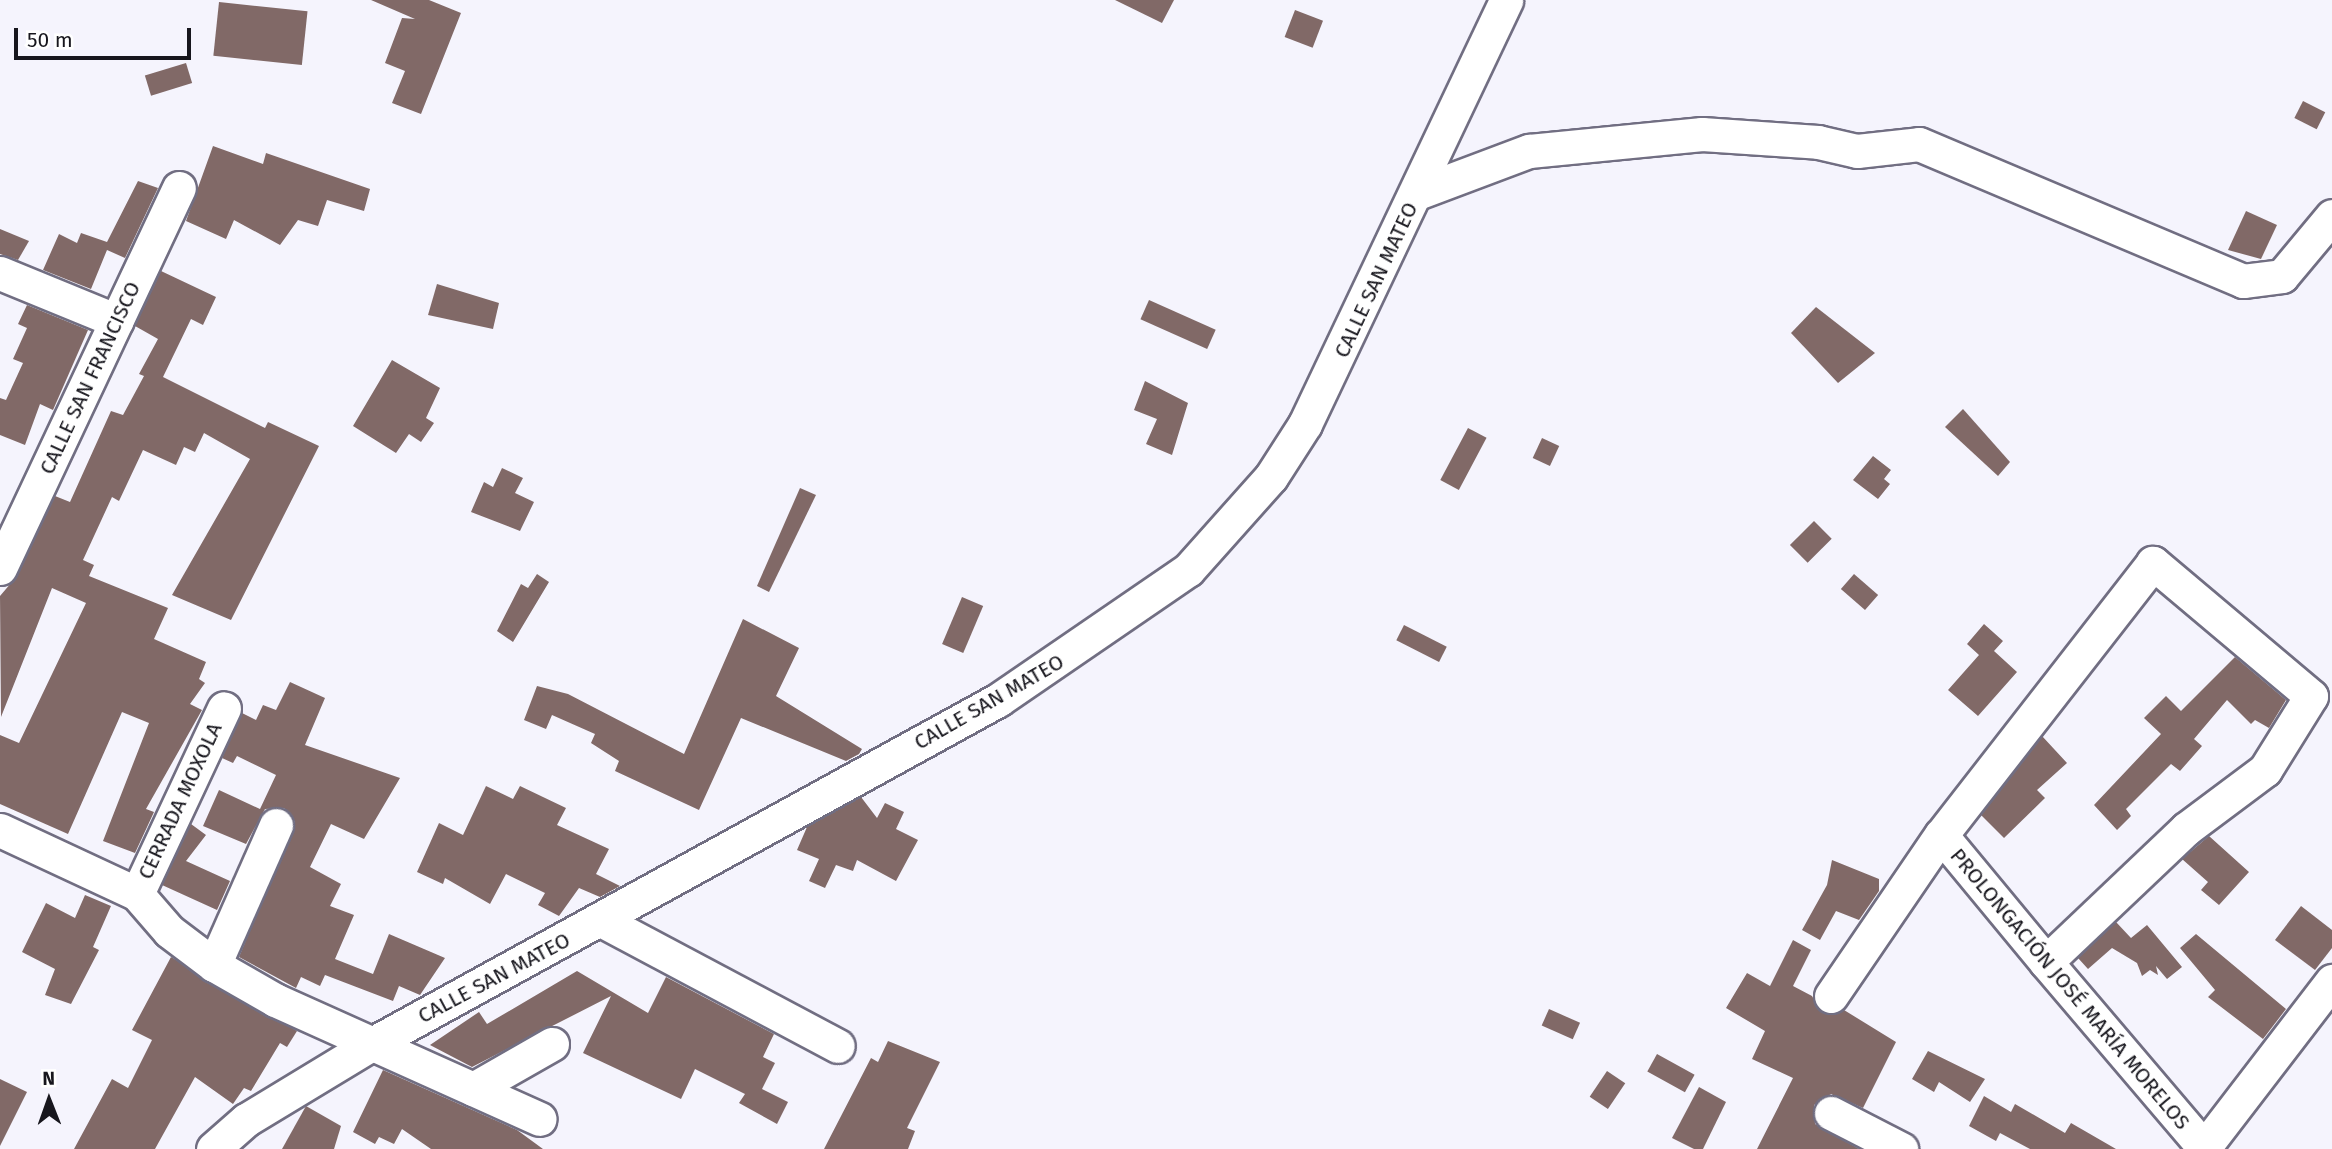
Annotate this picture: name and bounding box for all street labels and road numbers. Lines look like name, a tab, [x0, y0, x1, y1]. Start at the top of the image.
street label: CALLE SAN MATEO	[1329, 198, 1423, 362]
street label: CALLE SAN FRANCISCO	[34, 278, 146, 478]
street label: CALLE SAN MATEO	[910, 649, 1068, 755]
street label: CERRADA MOXOLA	[133, 719, 227, 883]
street label: PROLONGACIÓN JOSÉ MARÍA MORELOS	[1945, 843, 2195, 1135]
street label: CALLE SAN MATEO	[414, 927, 574, 1029]

